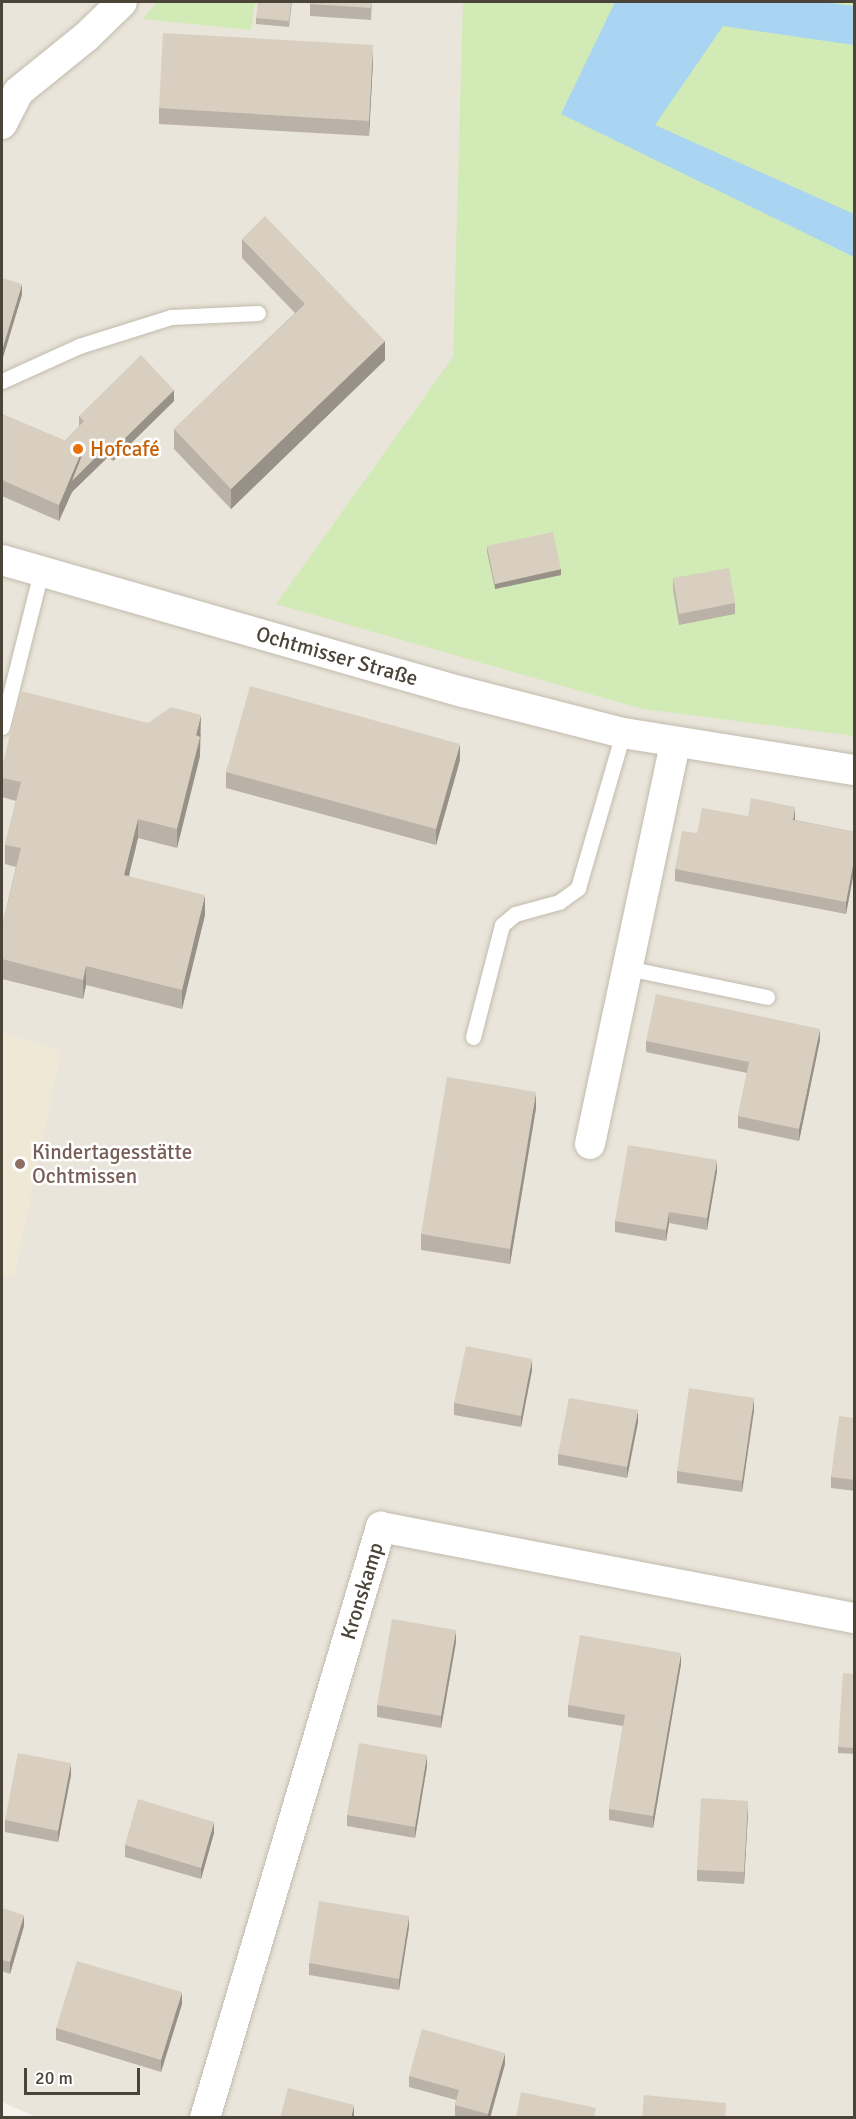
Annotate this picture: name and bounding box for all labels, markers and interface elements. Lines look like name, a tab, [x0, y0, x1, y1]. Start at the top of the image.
place label: Hofcafé	[90, 436, 160, 462]
marker: Hofcafé	[71, 442, 85, 456]
street label: Ochtmisser Straße	[253, 621, 421, 691]
place label: Kindertagesstätte Ochtmissen	[32, 1139, 192, 1189]
marker: Kindertagesstätte Ochtmissen	[13, 1157, 27, 1171]
street label: Kronskamp	[335, 1539, 389, 1643]
scale bar	[27, 2056, 142, 2094]
text: 20 m	[35, 2067, 73, 2089]

